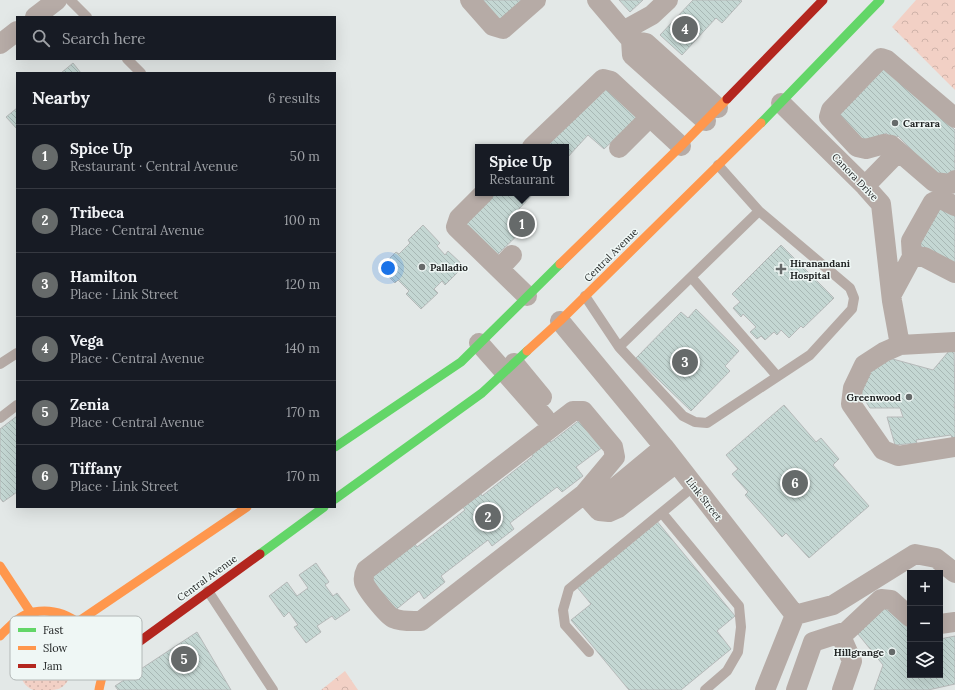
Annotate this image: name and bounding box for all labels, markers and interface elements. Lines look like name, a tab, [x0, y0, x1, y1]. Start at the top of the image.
pin: 4	[672, 14, 698, 44]
search box	[16, 16, 336, 60]
icon: search	[30, 27, 52, 49]
text: Search here	[62, 29, 145, 48]
text: Nearby	[32, 87, 90, 109]
text: 6 results	[268, 90, 320, 107]
place label: Carrara	[903, 117, 941, 130]
marker: Carrara	[890, 118, 900, 128]
text: Spice Up	[70, 139, 133, 158]
popup	[475, 144, 569, 196]
text: 1	[42, 148, 48, 165]
text: 50 m	[290, 148, 320, 165]
street label: Canora Drive	[829, 150, 881, 204]
text: Spice Up	[489, 152, 552, 171]
text: Restaurant · Central Avenue	[70, 158, 238, 175]
text: Restaurant	[489, 171, 555, 188]
text: Tribeca	[70, 203, 124, 222]
pin: 1	[509, 209, 535, 239]
text: 2	[42, 212, 48, 229]
text: 100 m	[284, 212, 320, 229]
text: Place · Central Avenue	[70, 222, 204, 239]
street label: Central Avenue	[581, 225, 641, 285]
place label: Hiranandani Hospital	[790, 257, 851, 282]
your location	[378, 258, 398, 278]
place label: Palladio	[430, 261, 468, 274]
marker: Palladio	[417, 262, 427, 272]
marker: Hiranandani Hospital	[775, 263, 787, 275]
text: Hamilton	[70, 267, 137, 286]
text: 3	[41, 276, 49, 293]
text: 120 m	[285, 276, 320, 293]
text: Place · Link Street	[70, 286, 178, 303]
text: Vega	[70, 331, 104, 350]
text: 4	[41, 340, 49, 357]
text: 140 m	[285, 340, 320, 357]
pin: 3	[672, 347, 698, 377]
text: Place · Central Avenue	[70, 350, 204, 367]
place label: Greenwood	[847, 391, 901, 404]
marker: Greenwood	[904, 392, 914, 402]
text: Zenia	[70, 395, 109, 414]
text: 5	[41, 404, 49, 421]
text: 170 m	[286, 404, 320, 421]
text: Place · Central Avenue	[70, 414, 204, 431]
text: Tiffany	[70, 459, 121, 478]
text: 6	[41, 468, 49, 485]
text: 170 m	[286, 468, 320, 485]
pin: 6	[782, 468, 808, 498]
street label: Link Street	[683, 475, 725, 523]
text: Place · Link Street	[70, 478, 178, 495]
pin: 2	[475, 502, 501, 532]
street label: Central Avenue	[174, 552, 240, 604]
map controls	[907, 570, 943, 678]
button: +	[907, 570, 943, 606]
button: −	[907, 606, 943, 642]
legend	[10, 616, 142, 680]
text: Fast	[43, 623, 64, 637]
text: Slow	[43, 641, 68, 655]
button: layers	[907, 642, 943, 678]
pin: 5	[171, 644, 197, 674]
place label: Hillgrange	[834, 646, 885, 659]
marker: Hillgrange	[887, 647, 897, 657]
text: Jam	[42, 659, 63, 673]

